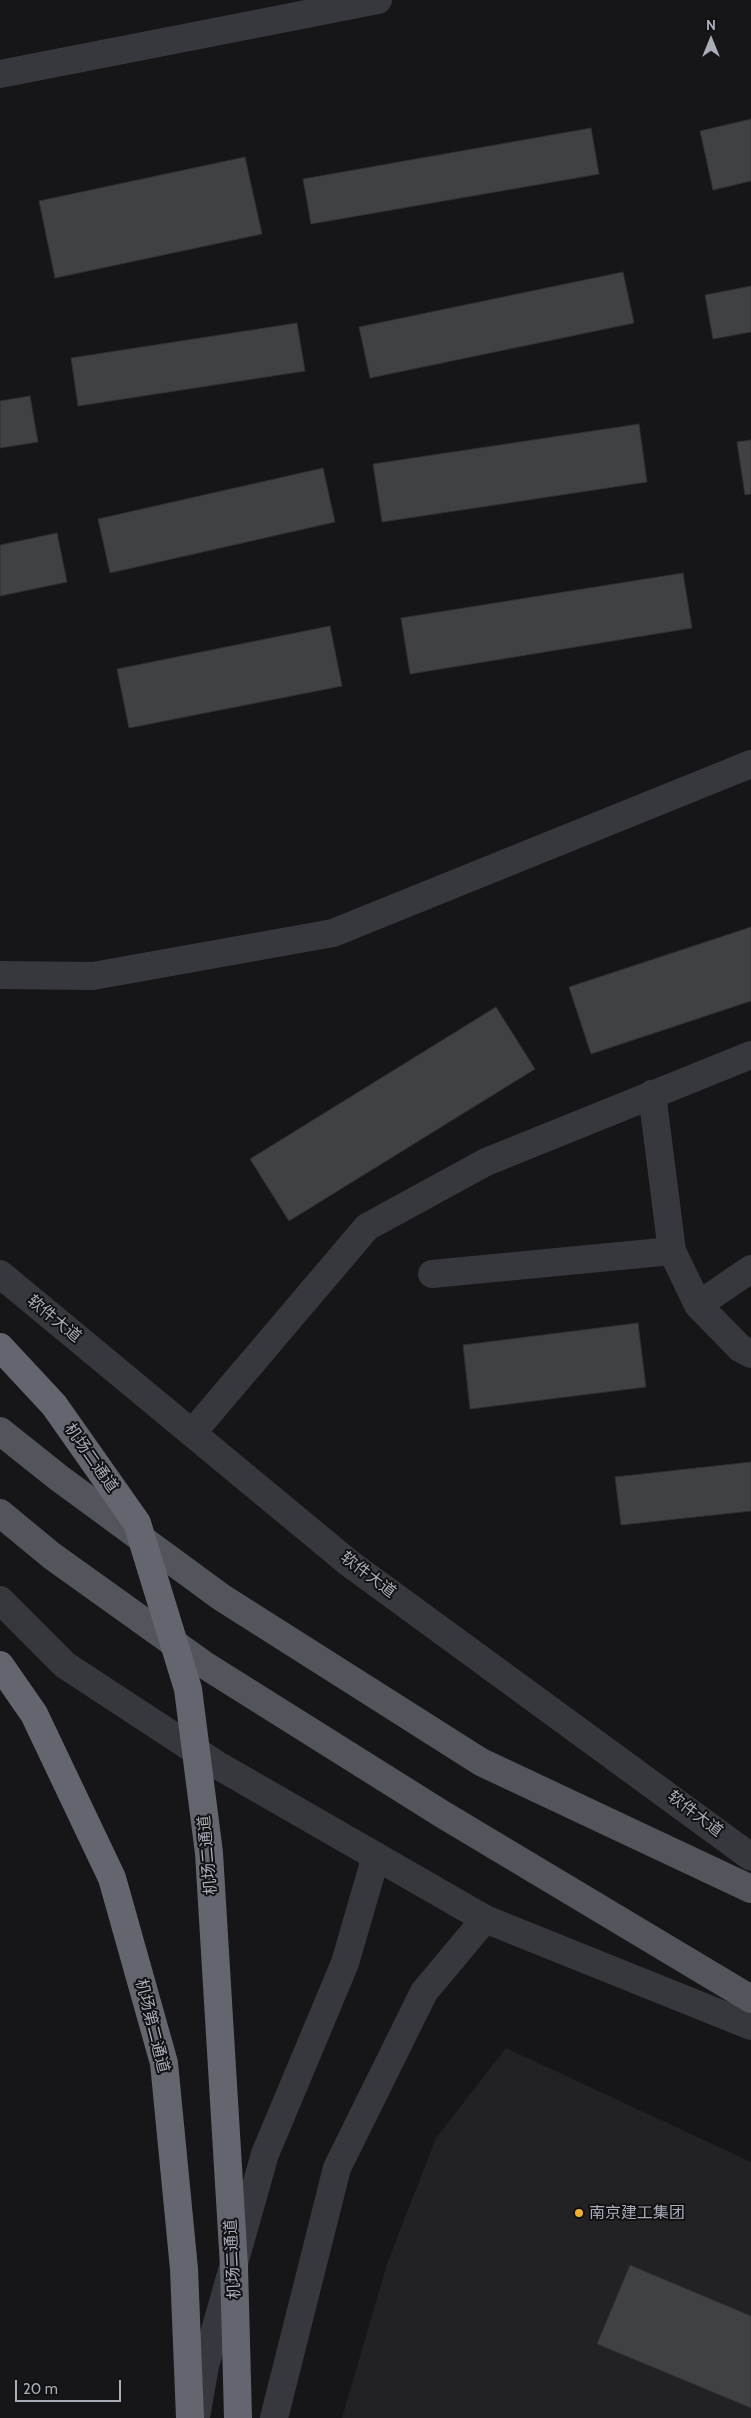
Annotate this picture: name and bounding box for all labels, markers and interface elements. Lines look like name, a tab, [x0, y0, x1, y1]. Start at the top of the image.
north arrow	[686, 15, 736, 65]
text: N	[706, 16, 716, 34]
street label: 软件大道	[23, 1291, 85, 1347]
street label: 机场二通道	[60, 1420, 122, 1496]
street label: 软件大道	[337, 1548, 399, 1602]
street label: 软件大道	[664, 1787, 726, 1841]
street label: 机场二通道	[195, 1814, 221, 1896]
street label: 机场第二通道	[131, 1977, 173, 2075]
place label: 南京建工集团	[589, 2203, 685, 2223]
marker: 南京建工集团	[573, 2207, 585, 2219]
street label: 机场二通道	[221, 2219, 245, 2299]
scale bar	[18, 2370, 124, 2402]
text: 20 m	[23, 2380, 58, 2398]

